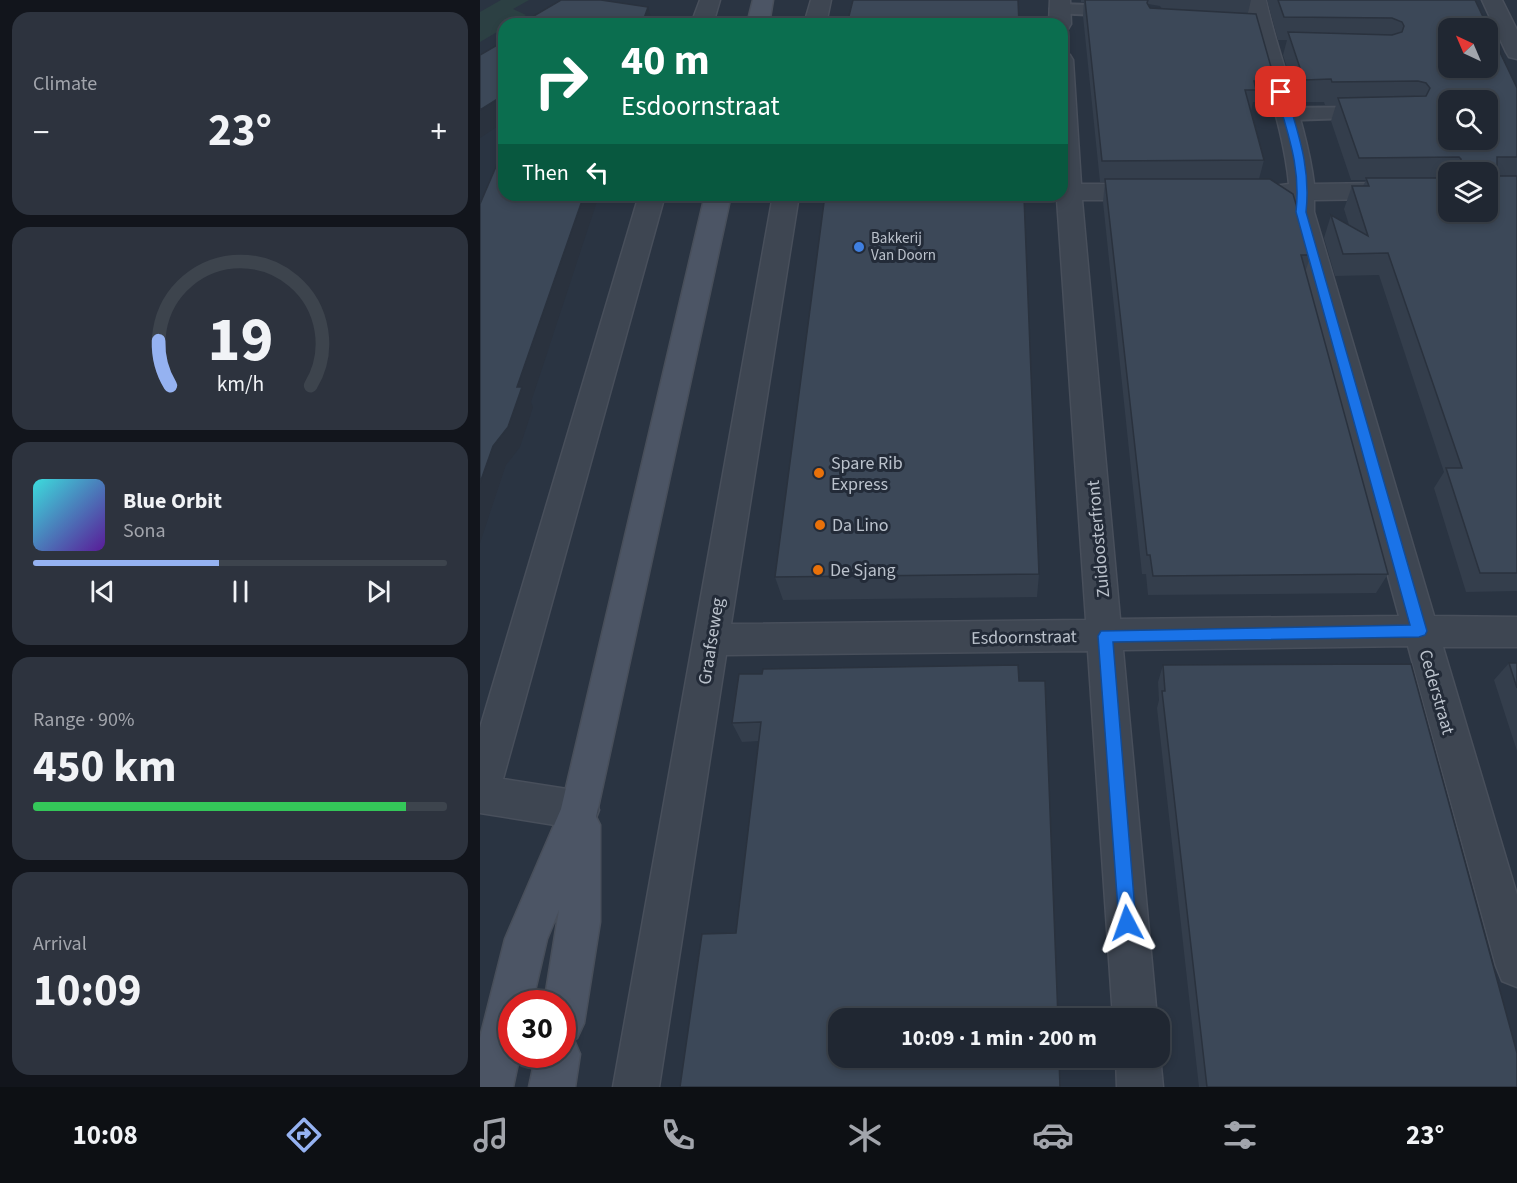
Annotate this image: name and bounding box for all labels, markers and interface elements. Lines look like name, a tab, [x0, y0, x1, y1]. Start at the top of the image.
north arrow	[1438, 18, 1498, 78]
map controls	[1438, 18, 1498, 222]
text: 40 m	[621, 31, 710, 91]
icon: right	[522, 42, 600, 120]
pin	[1255, 66, 1306, 117]
text: Climate	[33, 70, 97, 98]
icon: arrive	[1264, 75, 1297, 108]
text: Esdoornstraat	[621, 87, 780, 126]
button: search	[1438, 90, 1498, 150]
text: 23°	[208, 99, 272, 163]
text: −	[33, 109, 49, 156]
text: +	[431, 109, 447, 156]
icon: left	[581, 156, 614, 189]
text: Then	[522, 157, 569, 189]
button: layers	[1438, 162, 1498, 222]
place label: Bakkerij Van Doorn	[871, 228, 936, 266]
marker: Bakkerij Van Doorn	[852, 240, 866, 254]
text: 19	[207, 296, 273, 385]
text: km/h	[216, 369, 264, 400]
place label: Spare Rib Express	[831, 451, 903, 497]
marker: Spare Rib Express	[812, 466, 826, 480]
street label: Zuidoosterfront	[1081, 479, 1116, 599]
text: Blue Orbit	[123, 485, 222, 517]
place label: Da Lino	[832, 513, 889, 538]
text: Sona	[123, 517, 166, 545]
marker: Da Lino	[813, 518, 827, 532]
place label: De Sjang	[830, 558, 896, 583]
marker: De Sjang	[811, 563, 825, 577]
icon: previous	[86, 575, 119, 608]
icon: pause	[224, 575, 257, 608]
icon: next	[362, 575, 395, 608]
street label: Graafseweg	[692, 596, 731, 686]
street label: Esdoornstraat	[971, 624, 1077, 651]
street label: Cederstraat	[1412, 647, 1461, 738]
text: Range · 90%	[33, 706, 134, 734]
text: 450 km	[33, 735, 177, 799]
position arrow	[1095, 891, 1159, 955]
text: Arrival	[33, 930, 87, 958]
text: 10:09	[33, 959, 142, 1023]
speed limit sign: 30	[498, 990, 576, 1068]
text: 10:09 · 1 min · 200 m	[901, 1022, 1097, 1054]
icon: directions	[283, 1114, 325, 1156]
icon: music	[470, 1114, 512, 1156]
icon: phone	[657, 1114, 699, 1156]
icon: climate	[844, 1114, 886, 1156]
icon: car	[1032, 1114, 1074, 1156]
icon: filters	[1219, 1114, 1261, 1156]
text: 10:08	[73, 1116, 138, 1155]
text: 23°	[1406, 1116, 1444, 1155]

